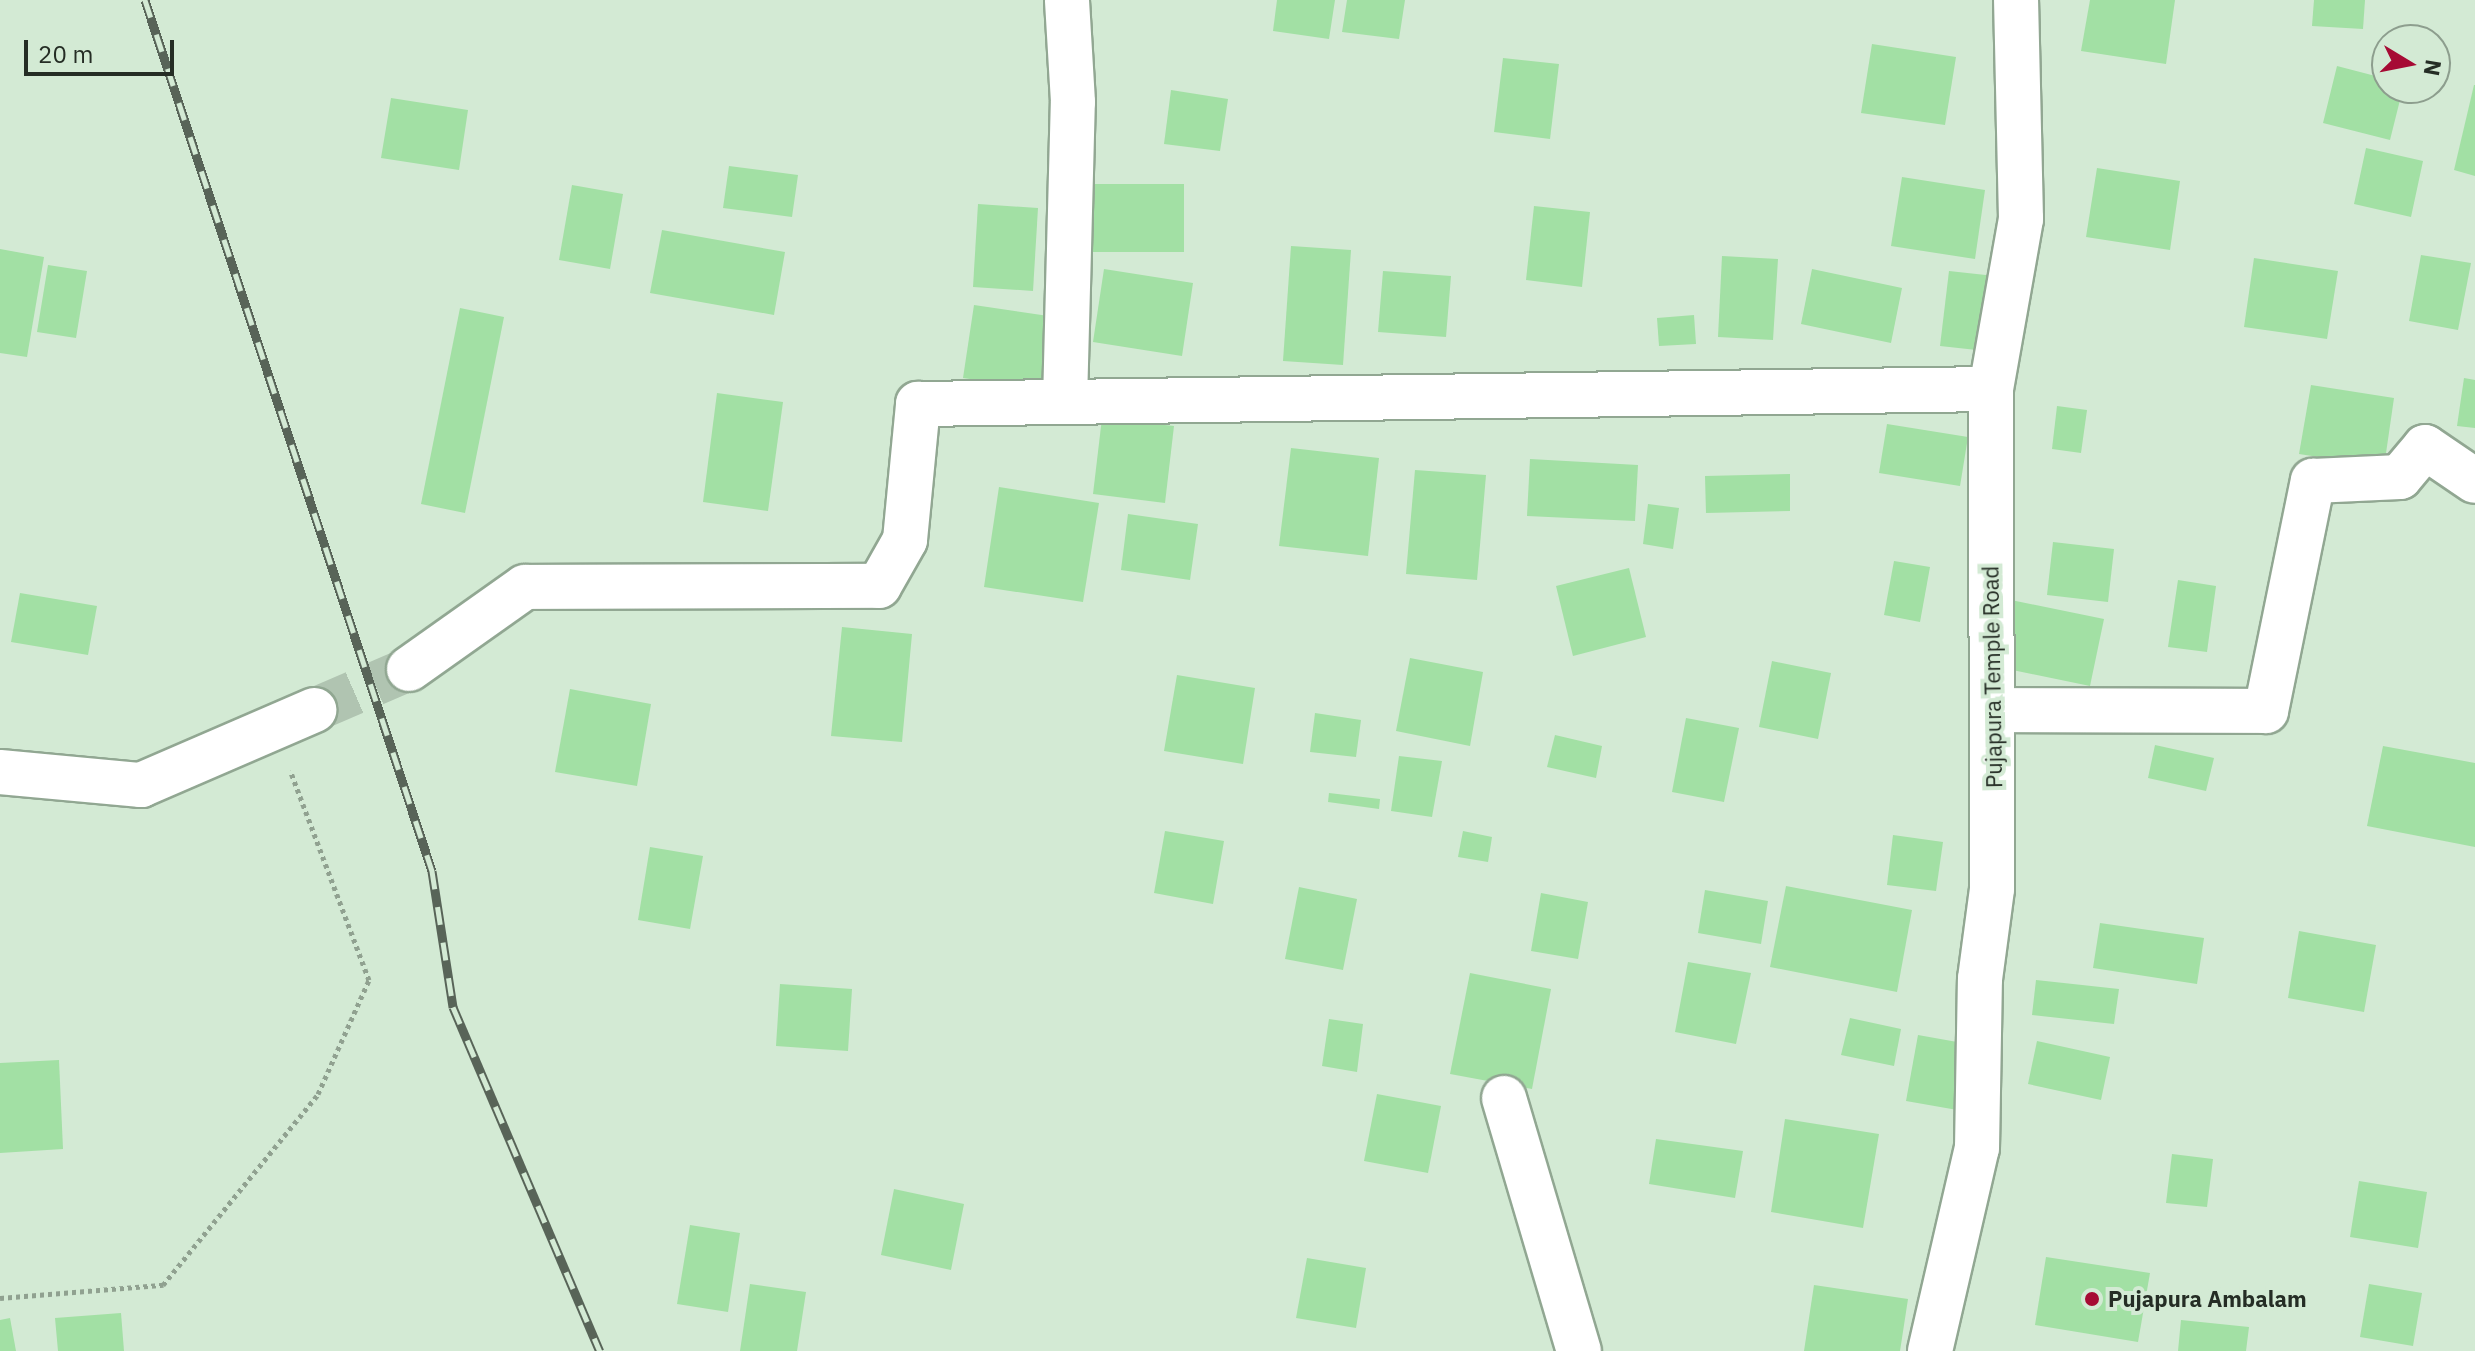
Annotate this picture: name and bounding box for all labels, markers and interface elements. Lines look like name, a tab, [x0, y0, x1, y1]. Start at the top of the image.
scale bar	[28, 24, 178, 74]
north arrow	[2371, 24, 2451, 104]
text: 20 m	[38, 38, 93, 70]
text: N	[2417, 58, 2449, 78]
street label: Pujapura Temple Road	[1977, 566, 2007, 788]
place label: Pujapura Ambalam	[2108, 1286, 2307, 1312]
marker: Pujapura Ambalam	[2083, 1290, 2101, 1308]

